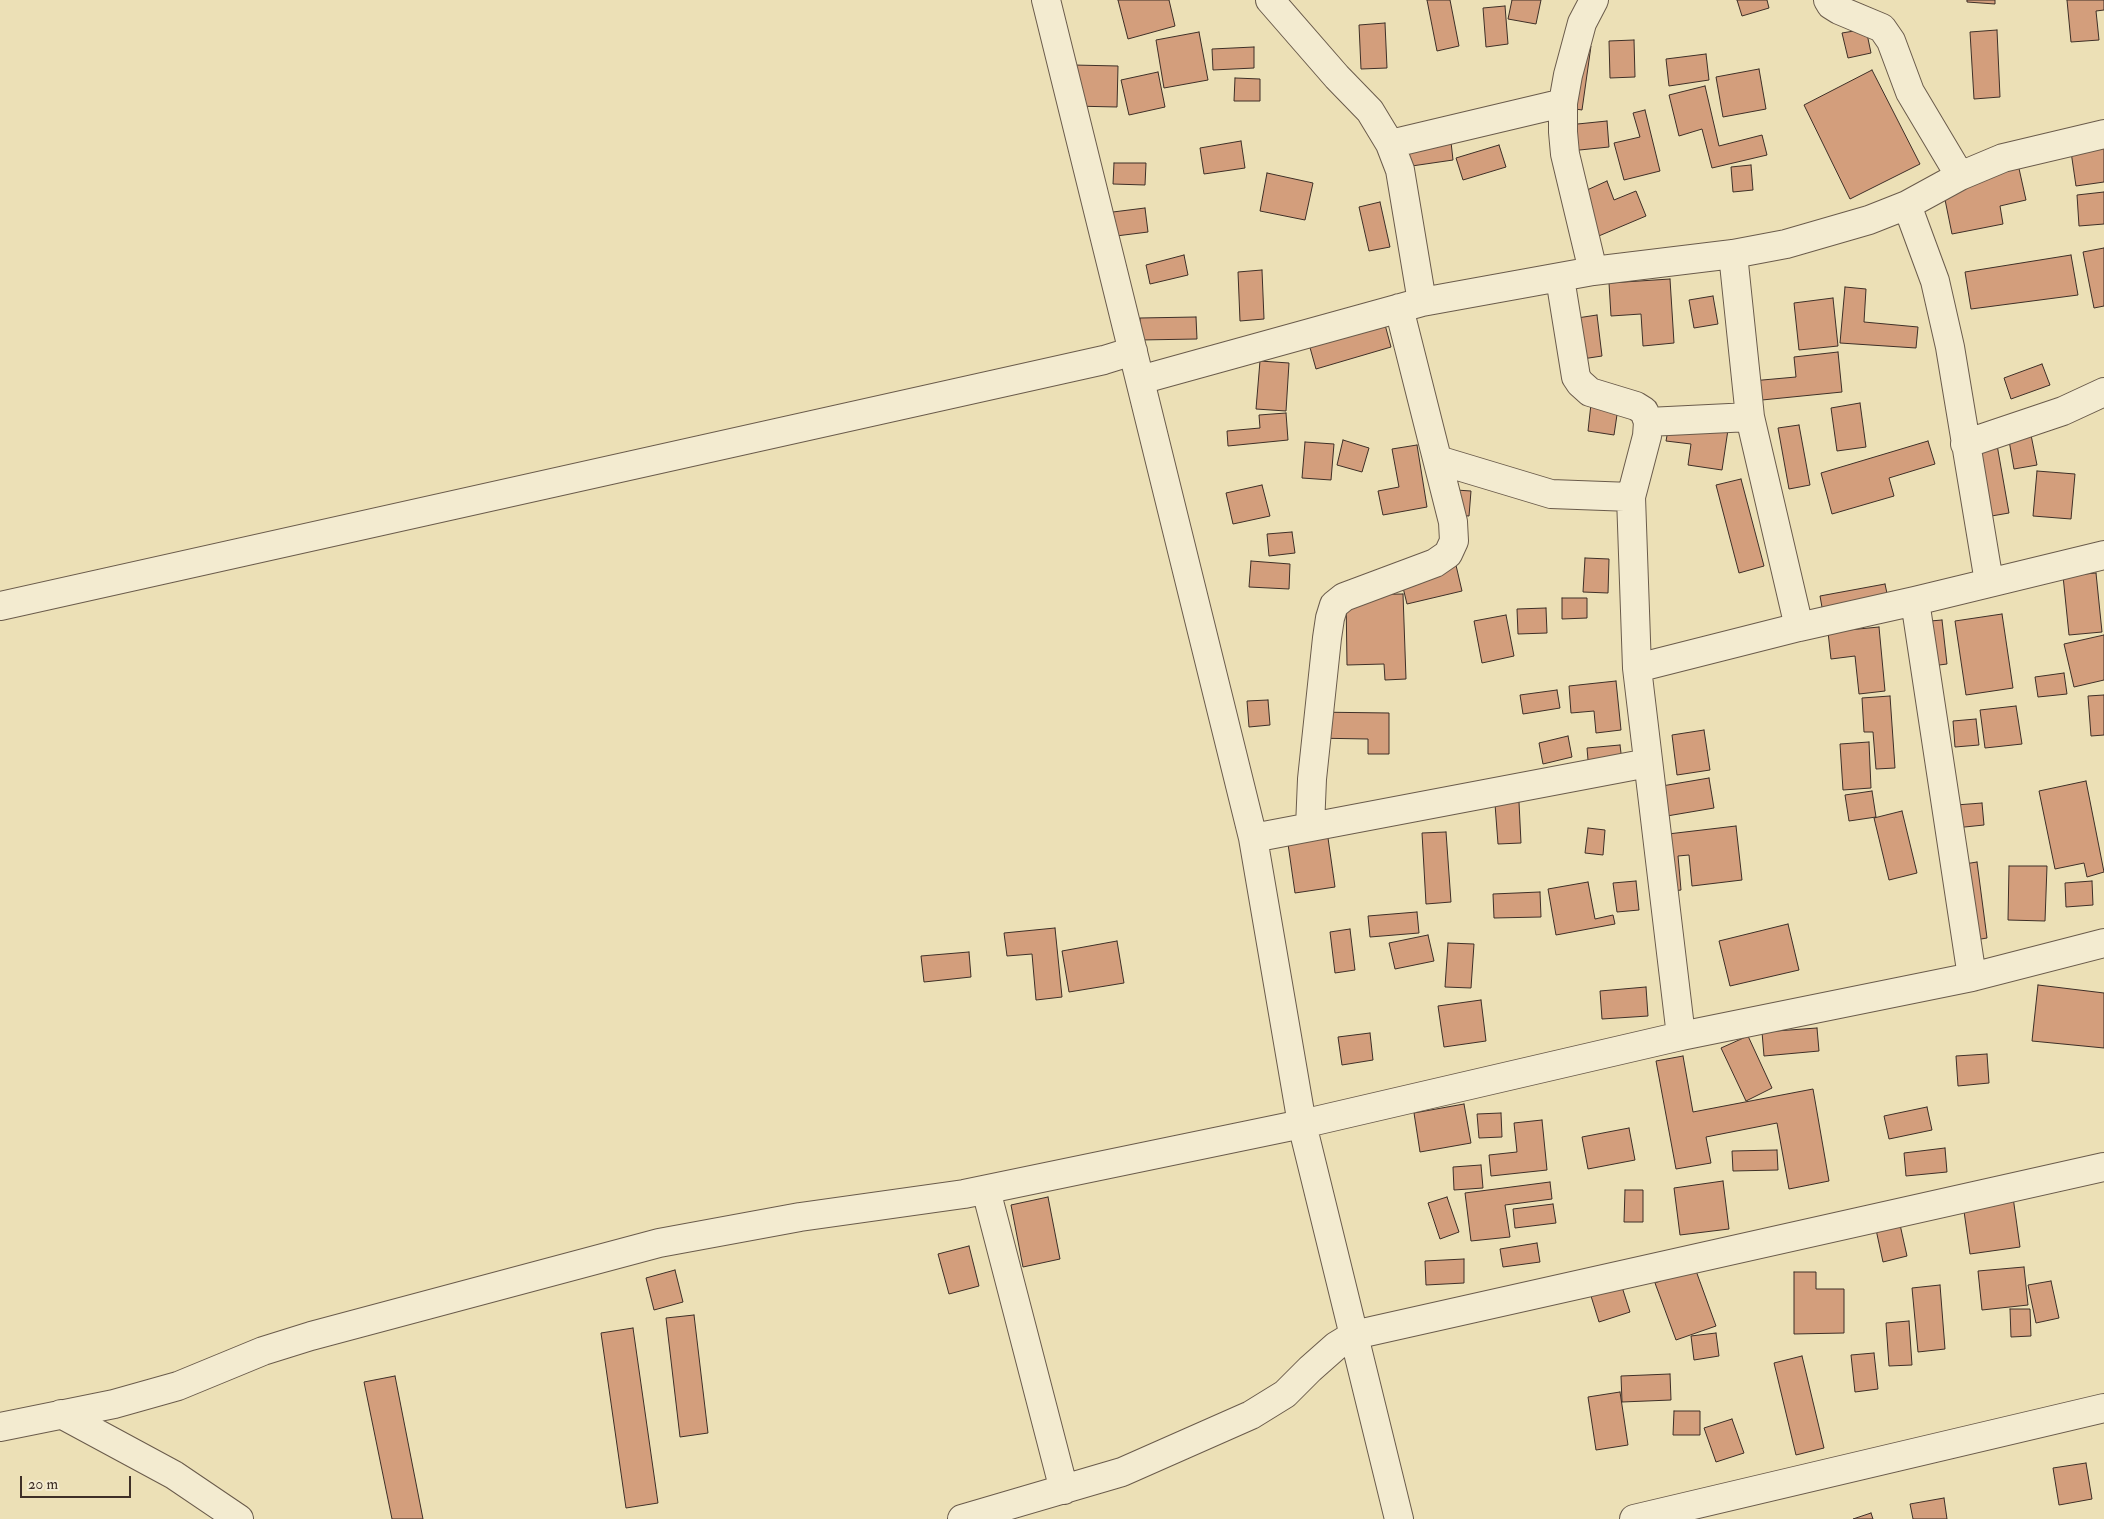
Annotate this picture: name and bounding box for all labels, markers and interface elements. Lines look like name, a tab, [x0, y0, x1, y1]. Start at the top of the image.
scale bar	[22, 1466, 134, 1498]
text: 20 m	[28, 1475, 58, 1494]

